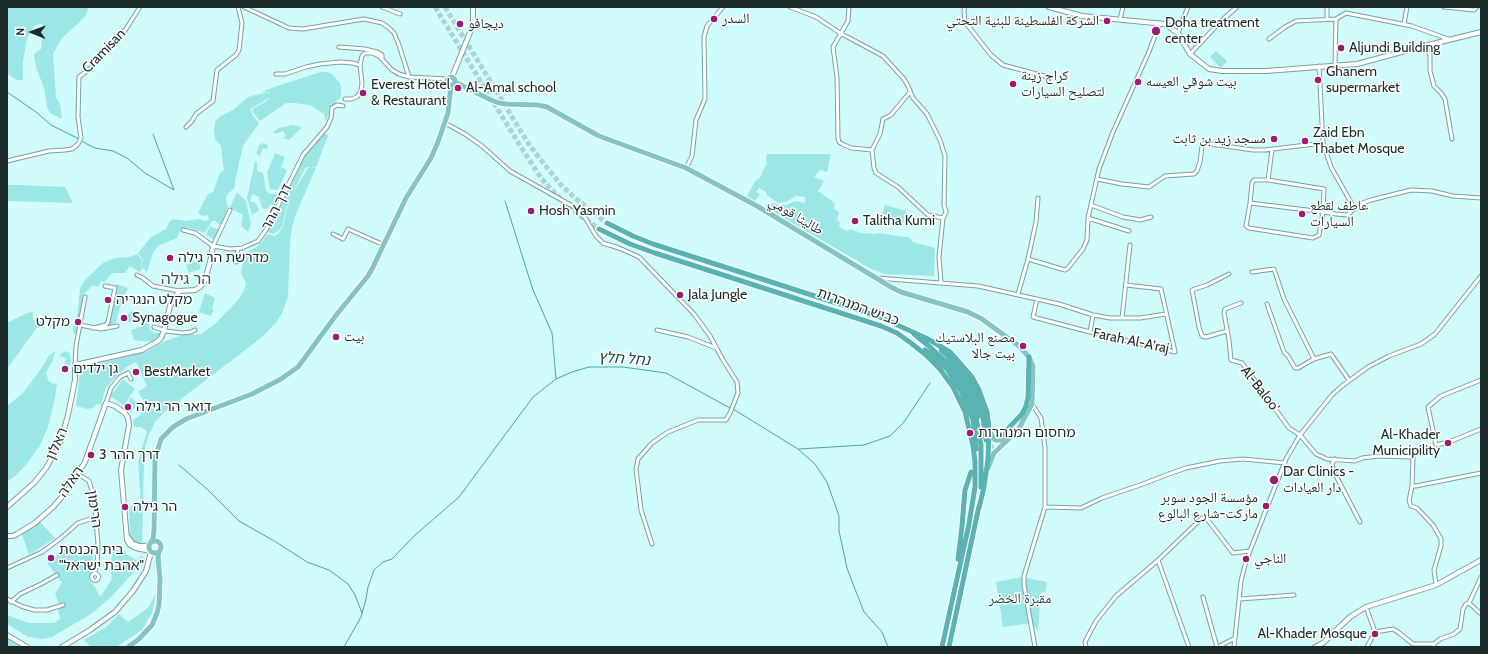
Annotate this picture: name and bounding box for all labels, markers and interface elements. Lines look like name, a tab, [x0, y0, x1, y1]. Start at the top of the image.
place label: السدر	[722, 11, 750, 27]
north arrow	[12, 12, 52, 52]
place label: الشركة الفلسطينة للبنية التحتي	[946, 13, 1099, 29]
marker: السدر	[709, 14, 719, 24]
place label: Doha treatment center	[1165, 15, 1260, 48]
place label: ديجافو	[468, 16, 504, 32]
marker: الشركة الفلسطينة للبنية التحتي	[1102, 16, 1112, 26]
marker: ديجافو	[455, 19, 465, 29]
street label: Cramisan	[79, 25, 129, 77]
marker: Doha treatment center	[1150, 25, 1162, 37]
text: N	[13, 28, 27, 36]
place label: Aljundi Building	[1349, 40, 1440, 56]
marker: Aljundi Building	[1336, 43, 1346, 53]
place label: Ghanem supermarket	[1326, 64, 1400, 96]
place label: كراج زينة لتصليح السيارات	[1021, 68, 1105, 100]
place label: بيت شوقي العيسه	[1146, 74, 1237, 90]
marker: Ghanem supermarket	[1313, 75, 1323, 85]
place label: Everest Hotel & Restaurant	[371, 77, 450, 110]
marker: بيت شوقي العيسه	[1133, 77, 1143, 87]
marker: كراج زينة لتصليح السيارات	[1008, 79, 1018, 89]
place label: Al-Amal school	[466, 80, 556, 96]
marker: Al-Amal school	[453, 83, 463, 93]
marker: Everest Hotel & Restaurant	[358, 88, 368, 98]
place label: Zaid Ebn Thabet Mosque	[1313, 125, 1404, 158]
place label: مسجد زيد بن ثابت	[1172, 131, 1266, 147]
marker: مسجد زيد بن ثابت	[1269, 134, 1279, 144]
marker: Zaid Ebn Thabet Mosque	[1300, 136, 1310, 146]
street label: דרך ההר	[258, 181, 296, 233]
street label: طاليثا قومي	[766, 193, 826, 239]
place label: عاطف لقطع السيارات	[1310, 198, 1368, 230]
place label: Hosh Yasmin	[539, 203, 616, 219]
marker: Hosh Yasmin	[526, 206, 536, 216]
marker: عاطف لقطع السيارات	[1297, 209, 1307, 219]
place label: Talitha Kumi	[863, 213, 935, 229]
marker: Talitha Kumi	[850, 216, 860, 226]
place label: מדרשת הר גילה	[178, 250, 269, 266]
marker: מדרשת הר גילה	[165, 253, 175, 263]
district label: הר גילה	[161, 269, 211, 289]
street label: כביש המנהרות	[815, 284, 901, 330]
place label: Jala Jungle	[688, 287, 747, 303]
marker: Jala Jungle	[675, 290, 685, 300]
place label: מקלט הנגריה	[116, 292, 192, 308]
marker: מקלט הנגריה	[103, 295, 113, 305]
place label: Synagogue	[132, 310, 198, 326]
marker: Synagogue	[119, 313, 129, 323]
place label: מקלט	[36, 314, 70, 330]
marker: מקלט	[73, 317, 83, 327]
street label: Farah Al-A'raj	[1091, 325, 1171, 357]
place label: بيت	[344, 329, 364, 345]
place label: مصنع البلاستيك بيت جالا	[935, 330, 1015, 362]
marker: بيت	[331, 332, 341, 342]
marker: مصنع البلاستيك بيت جالا	[1018, 341, 1028, 351]
water label: נחל חלץ	[597, 348, 651, 370]
place label: גן ילדים	[73, 361, 118, 377]
street label: Al-Baloo'	[1237, 363, 1283, 415]
marker: גן ילדים	[60, 364, 70, 374]
place label: BestMarket	[144, 364, 210, 380]
marker: BestMarket	[131, 367, 141, 377]
place label: דואר הר גילה	[136, 399, 211, 415]
marker: דואר הר גילה	[123, 402, 133, 412]
street label: האלון	[42, 425, 72, 463]
place label: מחסום המנהרות	[978, 425, 1076, 441]
place label: Al-Khader Municipility	[1373, 427, 1440, 460]
marker: מחסום המנהרות	[965, 428, 975, 438]
marker: Al-Khader Municipility	[1443, 438, 1453, 448]
place label: דרך ההר 3	[99, 447, 160, 463]
marker: דרך ההר 3	[86, 450, 96, 460]
street label: האלה	[55, 463, 87, 501]
place label: Dar Clinics - دار العيادات	[1283, 464, 1354, 496]
marker: Dar Clinics - دار العيادات	[1268, 474, 1280, 486]
street label: הרימון	[83, 489, 105, 529]
place label: مؤسسة الجود سوبر ماركت-شارع البالوع	[1158, 490, 1258, 522]
place label: הר גילה	[133, 499, 177, 515]
marker: مؤسسة الجود سوبر ماركت-شارع البالوع	[1261, 501, 1271, 511]
marker: הר גילה	[120, 502, 130, 512]
place label: בית הכנסת "אהבת ישראל"	[59, 542, 144, 574]
place label: الناجي	[1254, 551, 1286, 567]
marker: בית הכנסת "אהבת ישראל"	[46, 553, 56, 563]
marker: الناجي	[1241, 554, 1251, 564]
park label: مقبرة الخضر	[989, 591, 1051, 607]
place label: Al-Khader Mosque	[1257, 626, 1367, 642]
marker: Al-Khader Mosque	[1370, 629, 1380, 639]

